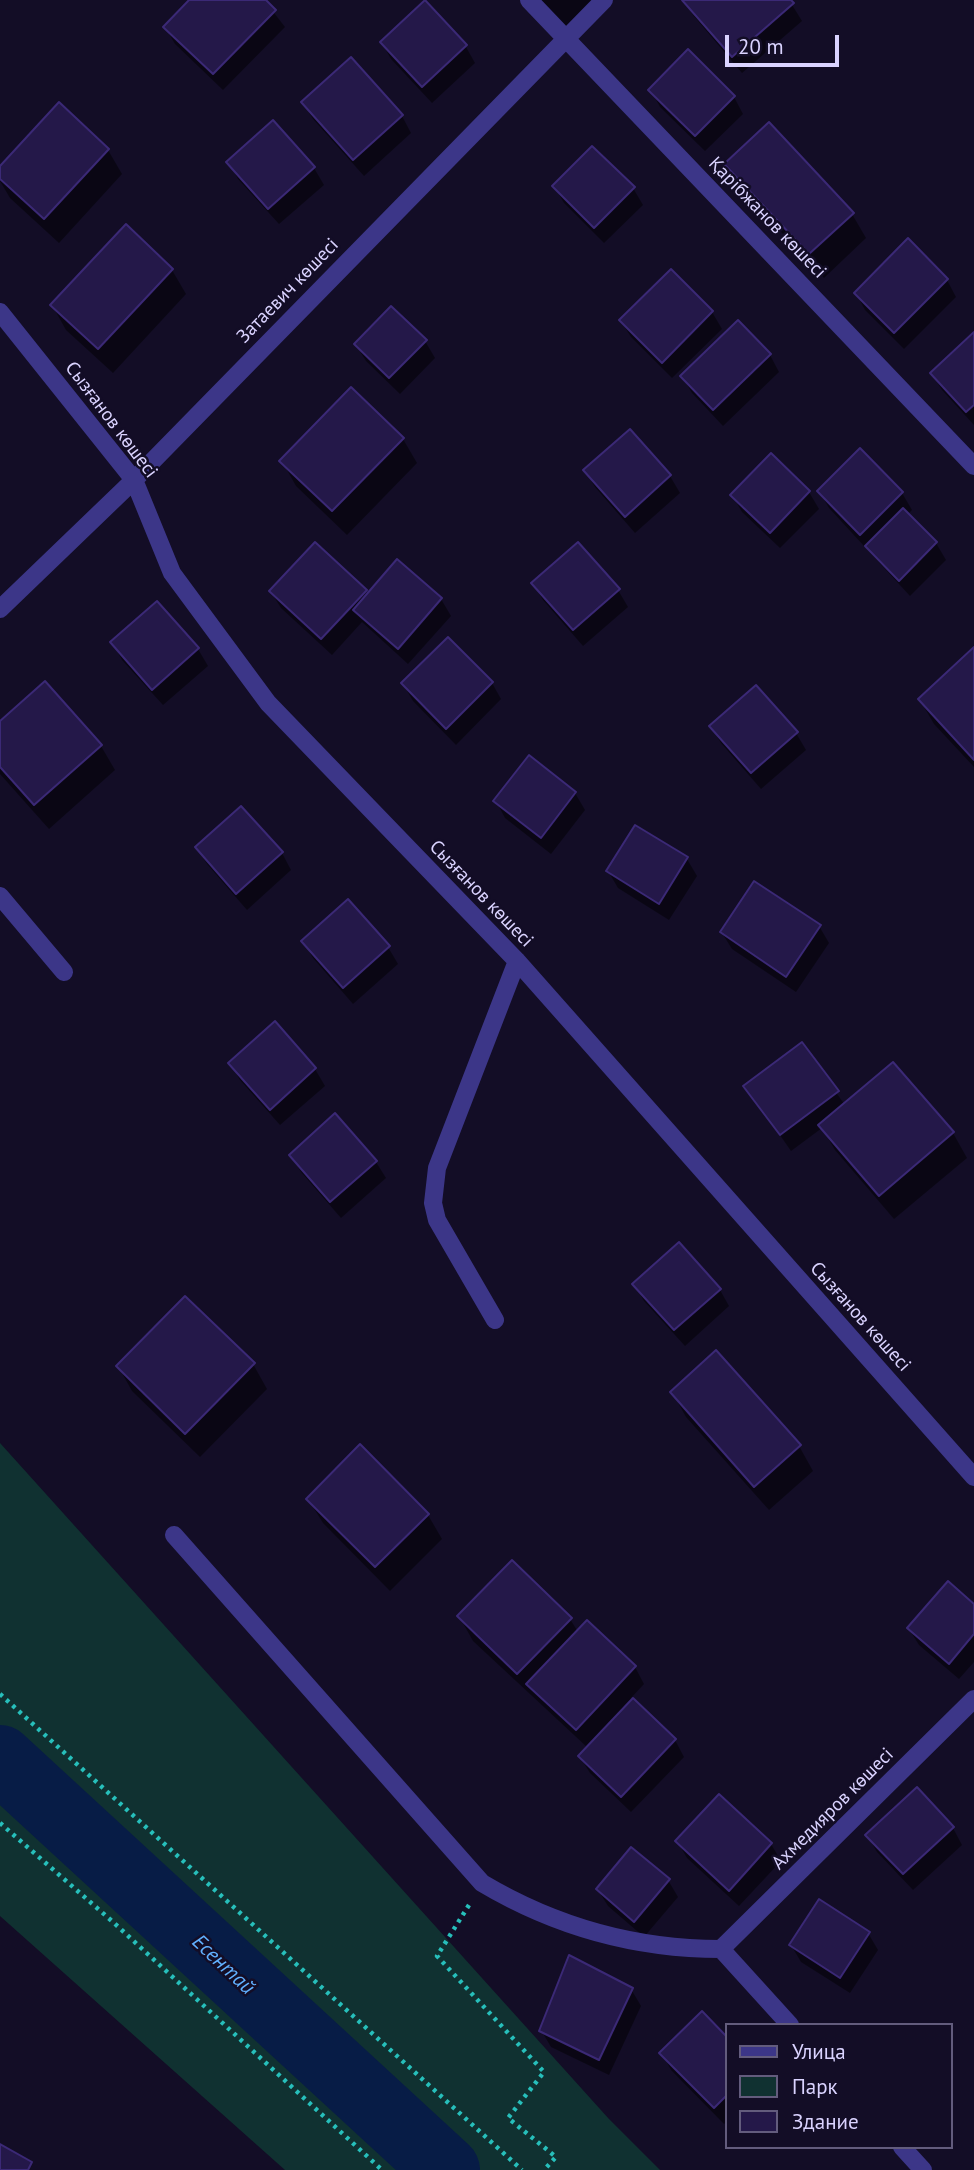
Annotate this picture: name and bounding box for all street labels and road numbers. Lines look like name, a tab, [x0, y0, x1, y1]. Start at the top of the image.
street label: Қарібжанов көшесі	[703, 153, 831, 283]
street label: Затаевич көшесі	[232, 234, 344, 348]
street label: Сызғанов көшесі	[60, 357, 162, 483]
street label: Сызғанов көшесі	[424, 836, 538, 952]
street label: Сызғанов көшесі	[805, 1257, 915, 1377]
street label: Ахмедияров көшесі	[767, 1743, 899, 1875]

